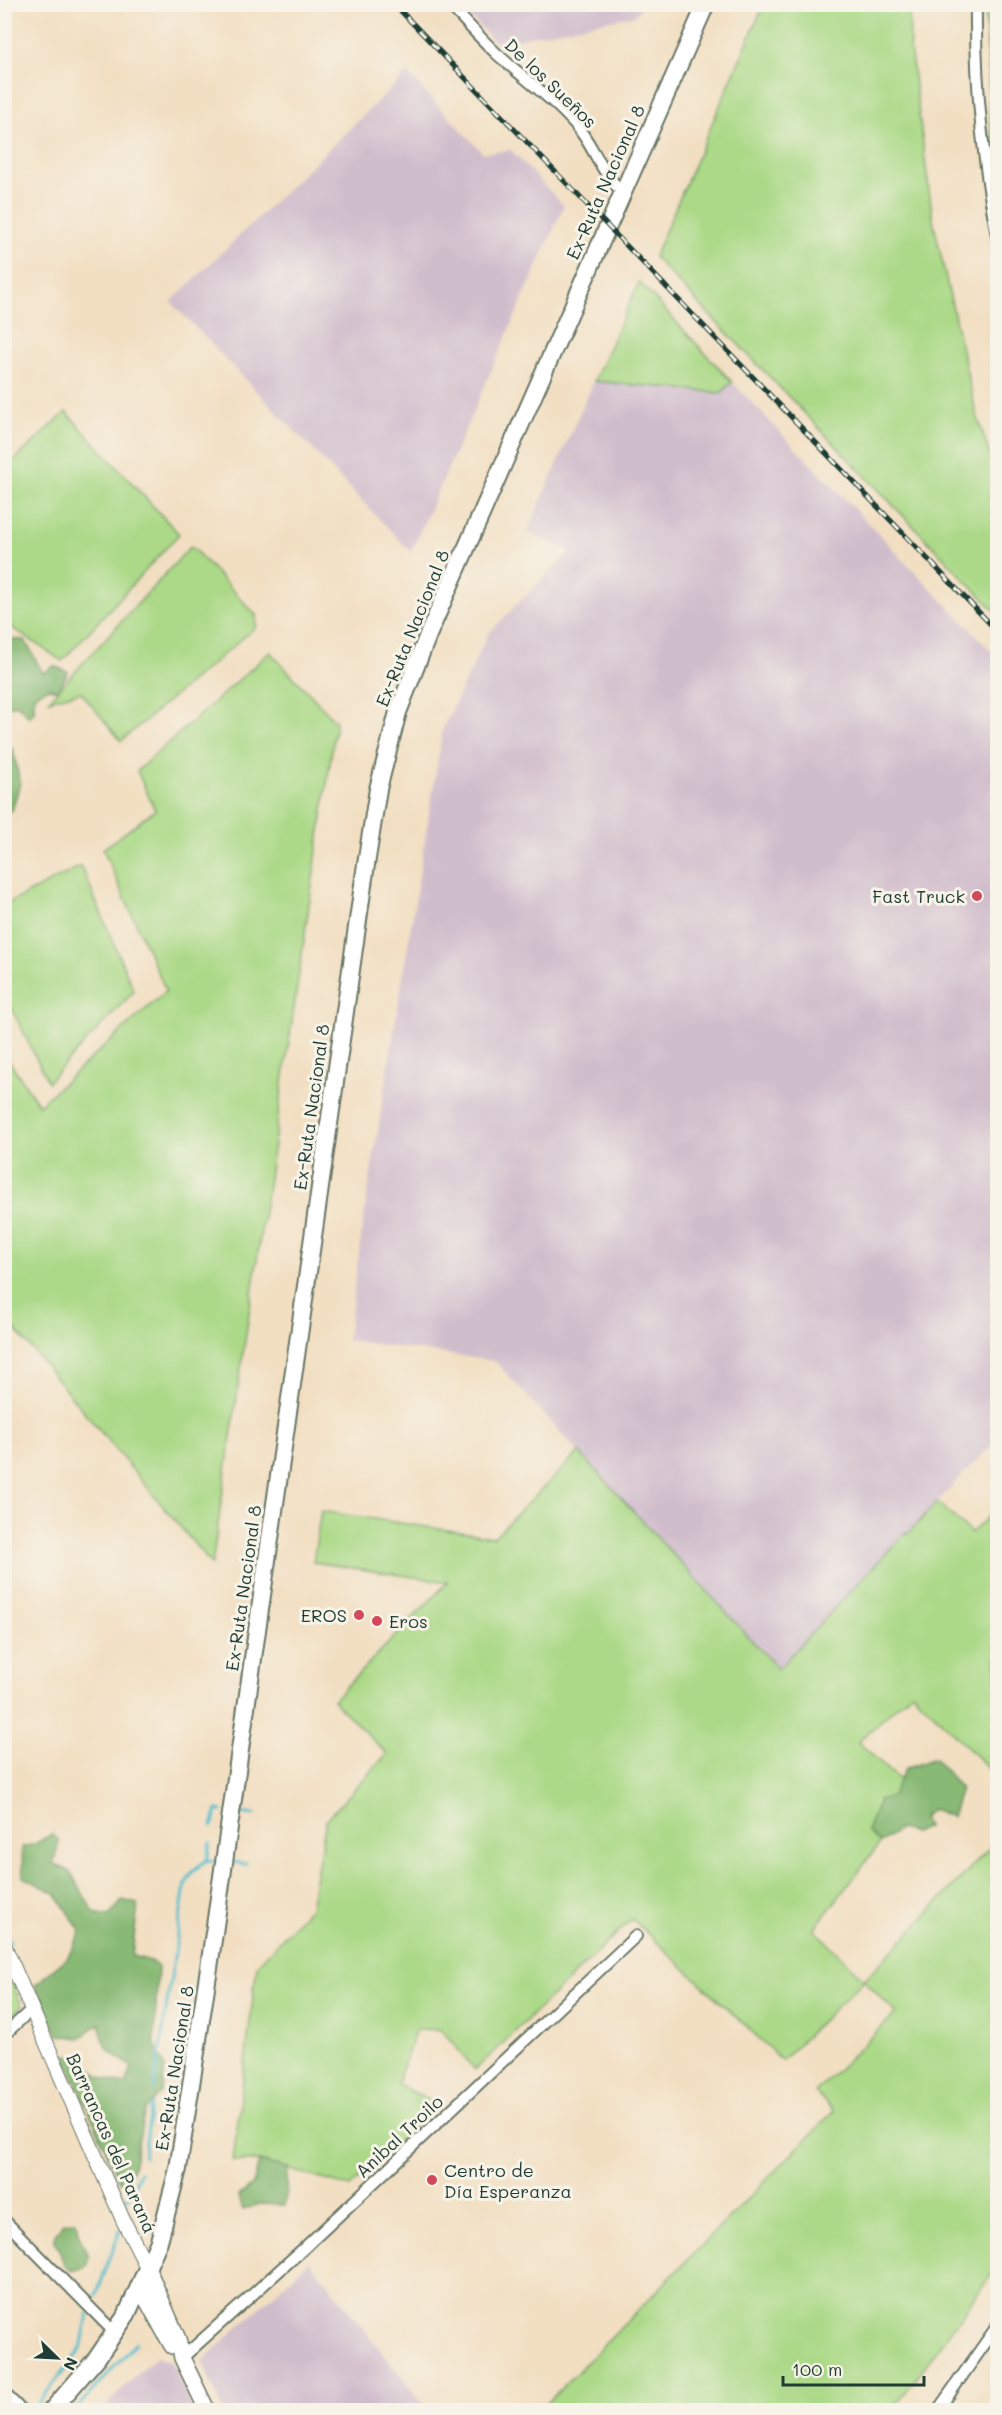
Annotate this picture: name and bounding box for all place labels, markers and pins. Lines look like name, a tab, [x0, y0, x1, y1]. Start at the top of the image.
place label: Fast Truck	[872, 884, 965, 908]
marker: Fast Truck	[970, 889, 984, 903]
place label: EROS	[301, 1603, 347, 1627]
marker: EROS	[352, 1608, 366, 1622]
place label: Eros	[389, 1609, 428, 1633]
marker: Eros	[370, 1614, 384, 1628]
place label: Centro de Día Esperanza	[444, 2158, 572, 2203]
marker: Centro de Día Esperanza	[425, 2173, 439, 2187]

